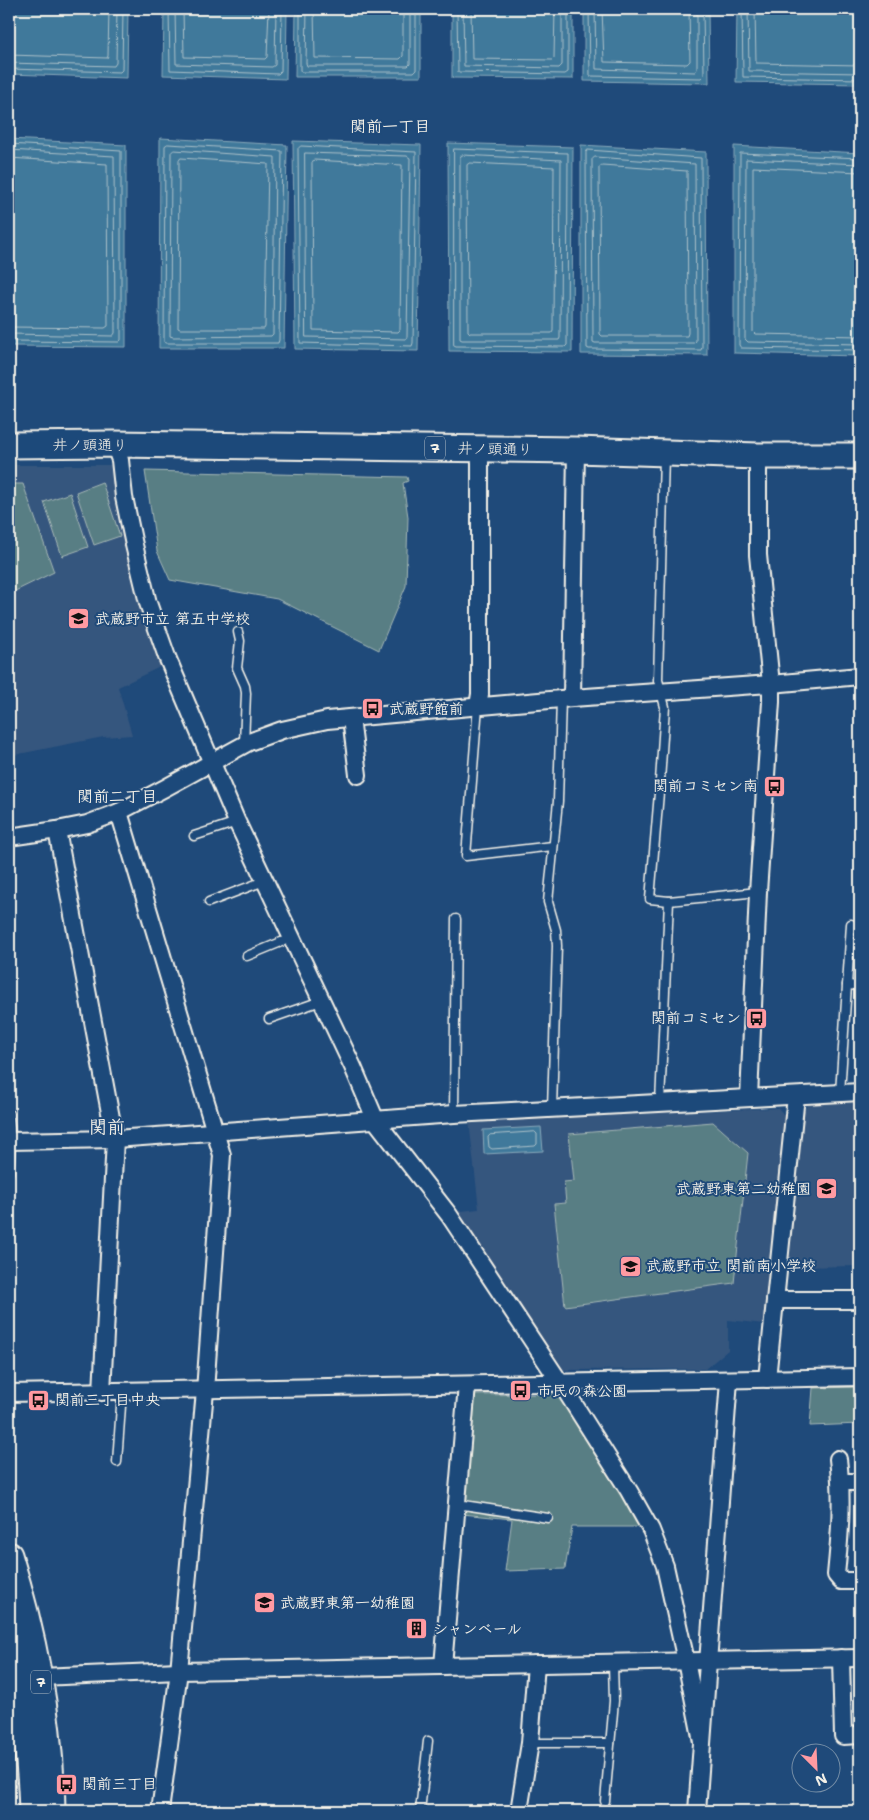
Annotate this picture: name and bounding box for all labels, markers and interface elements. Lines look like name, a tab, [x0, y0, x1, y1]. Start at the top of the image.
district label: 関前一丁目	[350, 116, 430, 137]
street label: 井ノ頭通り	[52, 435, 128, 455]
road number: 7	[425, 436, 445, 459]
street label: 井ノ頭通り	[457, 438, 533, 460]
school or university icon: 武蔵野市立 第五中学校	[67, 607, 91, 631]
place label: 武蔵野市立 第五中学校	[95, 609, 250, 629]
bus stop icon: 武蔵野館前	[361, 697, 385, 721]
place label: 武蔵野館前	[389, 699, 464, 719]
bus stop icon: 関前コミセン南	[762, 774, 786, 798]
place label: 関前コミセン南	[653, 776, 758, 796]
district label: 関前二丁目	[77, 786, 157, 807]
bus stop icon: 関前コミセン	[745, 1006, 769, 1030]
place label: 関前コミセン	[651, 1008, 741, 1028]
district label: 関前	[89, 1115, 125, 1139]
school or university icon: 武蔵野東第二幼稚園	[815, 1177, 839, 1201]
place label: 武蔵野東第二幼稚園	[676, 1179, 811, 1199]
school or university icon: 武蔵野市立 関前南小学校	[618, 1254, 642, 1278]
place label: 武蔵野市立 関前南小学校	[646, 1256, 816, 1276]
bus stop icon: 市民の森公園	[509, 1379, 533, 1403]
place label: 市民の森公園	[537, 1381, 627, 1401]
bus stop icon: 関前三丁目中央	[27, 1388, 51, 1412]
place label: 関前三丁目中央	[55, 1390, 160, 1410]
school or university icon: 武蔵野東第一幼稚園	[252, 1591, 276, 1615]
place label: 武蔵野東第一幼稚園	[280, 1593, 415, 1613]
building icon: シャンベール	[405, 1617, 429, 1641]
place label: シャンベール	[433, 1619, 522, 1639]
road number: 7	[31, 1670, 51, 1694]
north arrow	[792, 1742, 842, 1792]
text: N	[813, 1769, 830, 1790]
bus stop icon: 関前三丁目	[54, 1772, 78, 1796]
place label: 関前三丁目	[82, 1774, 157, 1794]

